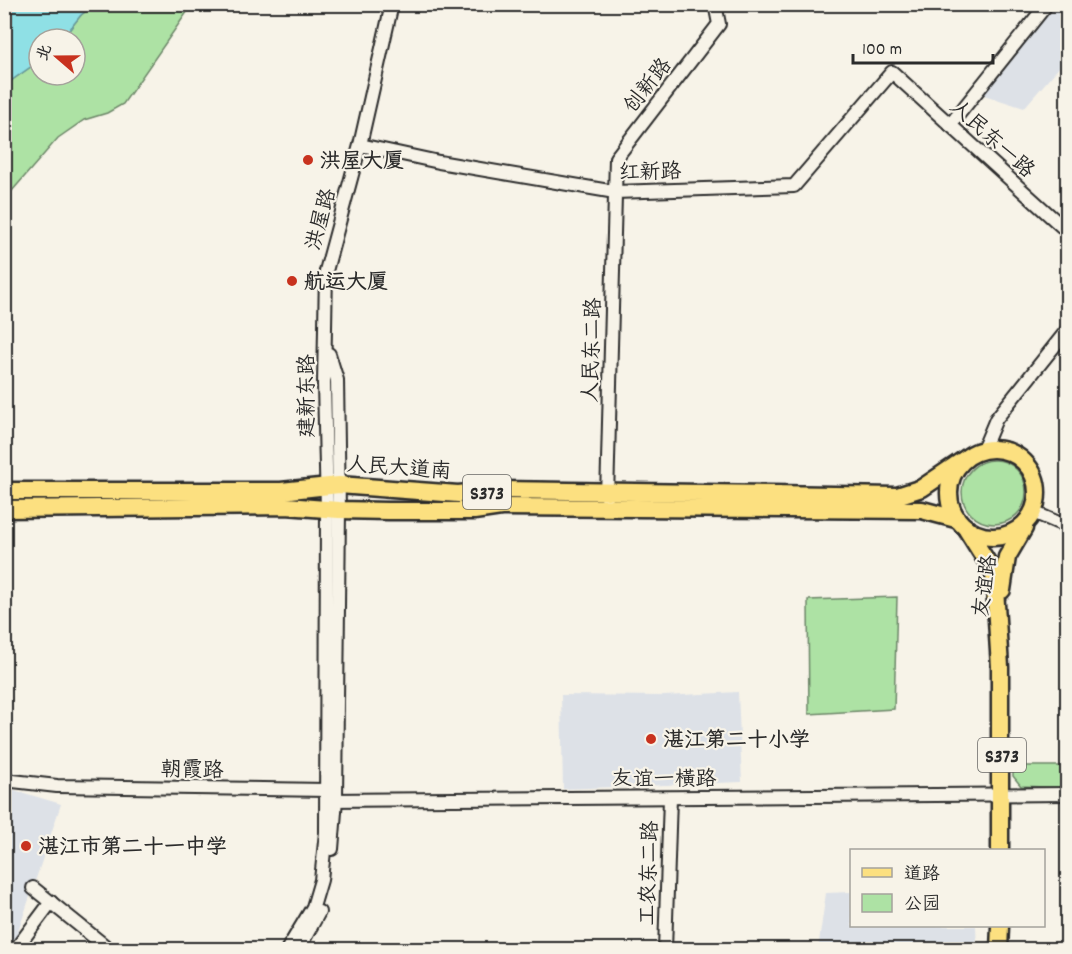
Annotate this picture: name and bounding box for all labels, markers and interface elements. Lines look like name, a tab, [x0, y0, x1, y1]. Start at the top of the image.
north arrow	[27, 27, 87, 87]
scale bar	[853, 27, 992, 65]
text: 100 m	[862, 38, 902, 63]
text: 北	[32, 41, 59, 64]
street label: 创新路	[618, 53, 681, 121]
street label: 人民东一路	[942, 94, 1040, 187]
place label: 洪屋大厦	[320, 148, 404, 178]
marker: 洪屋大厦	[301, 153, 315, 167]
street label: 红新路	[618, 158, 682, 190]
street label: 洪屋路	[300, 185, 346, 254]
place label: 航运大厦	[304, 269, 388, 299]
marker: 航运大厦	[285, 274, 299, 288]
street label: 人民东二路	[577, 297, 611, 403]
street label: 建新东路	[294, 354, 324, 438]
street label: 人民大道南	[345, 451, 452, 489]
road number: S373	[463, 475, 511, 509]
street label: 友谊路	[968, 553, 1006, 620]
place label: 湛江第二十小学	[663, 727, 810, 757]
marker: 湛江第二十小学	[644, 732, 658, 746]
road number: S373	[978, 738, 1026, 772]
street label: 朝霞路	[160, 756, 224, 788]
street label: 友谊一横路	[612, 766, 717, 796]
street label: 工农东二路	[634, 820, 668, 926]
place label: 湛江市第二十一中学	[38, 834, 227, 864]
marker: 湛江市第二十一中学	[19, 839, 33, 853]
legend	[850, 849, 1045, 927]
text: 道路	[904, 863, 940, 888]
text: 公园	[904, 893, 940, 918]

